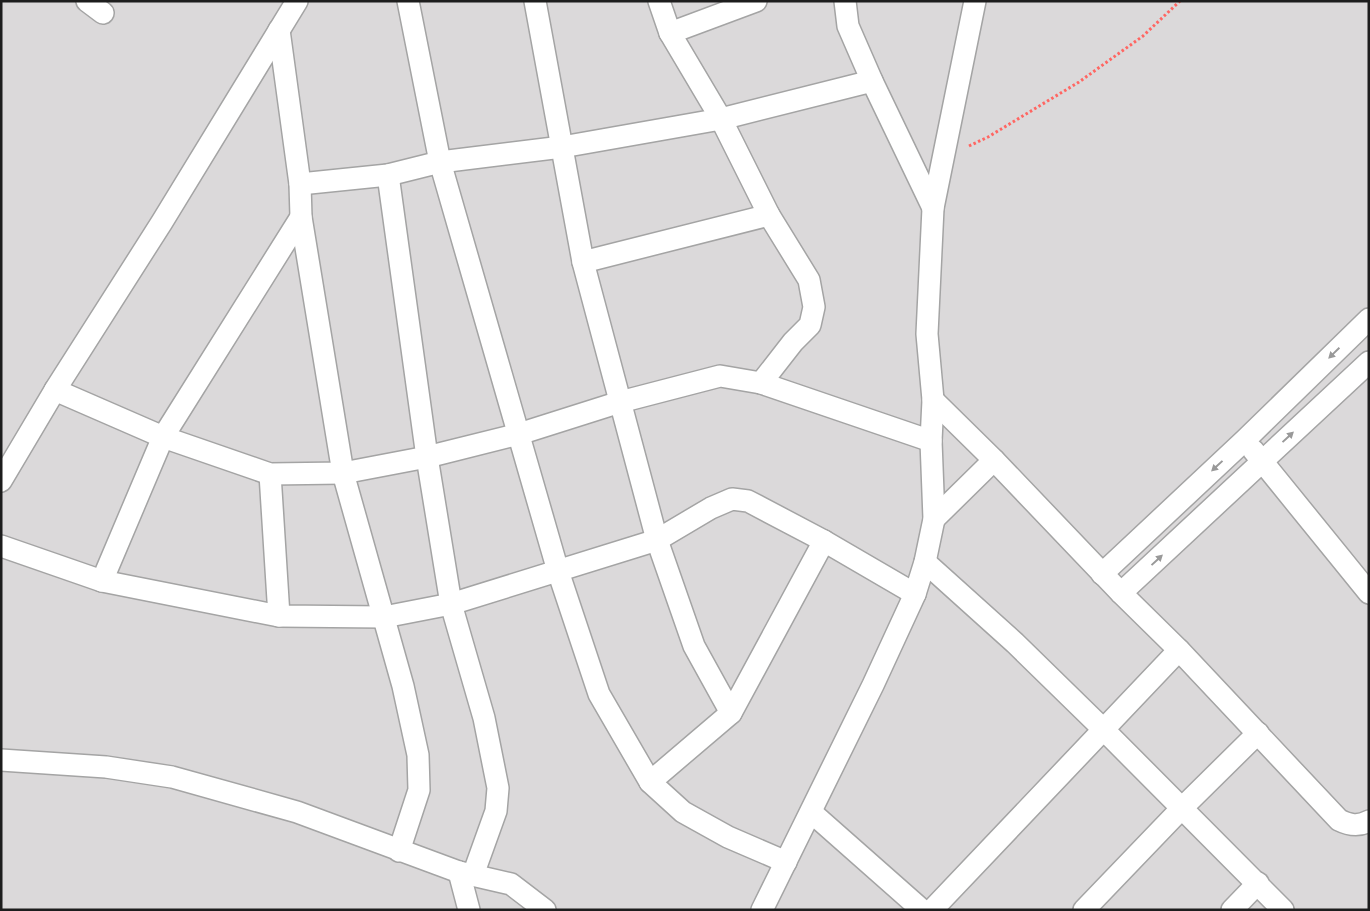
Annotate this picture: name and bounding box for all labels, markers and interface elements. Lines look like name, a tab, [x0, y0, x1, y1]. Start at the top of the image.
one-way arrow	[1328, 347, 1340, 359]
one-way arrow	[1282, 431, 1294, 443]
one-way arrow	[1211, 460, 1223, 472]
one-way arrow	[1150, 554, 1162, 566]

